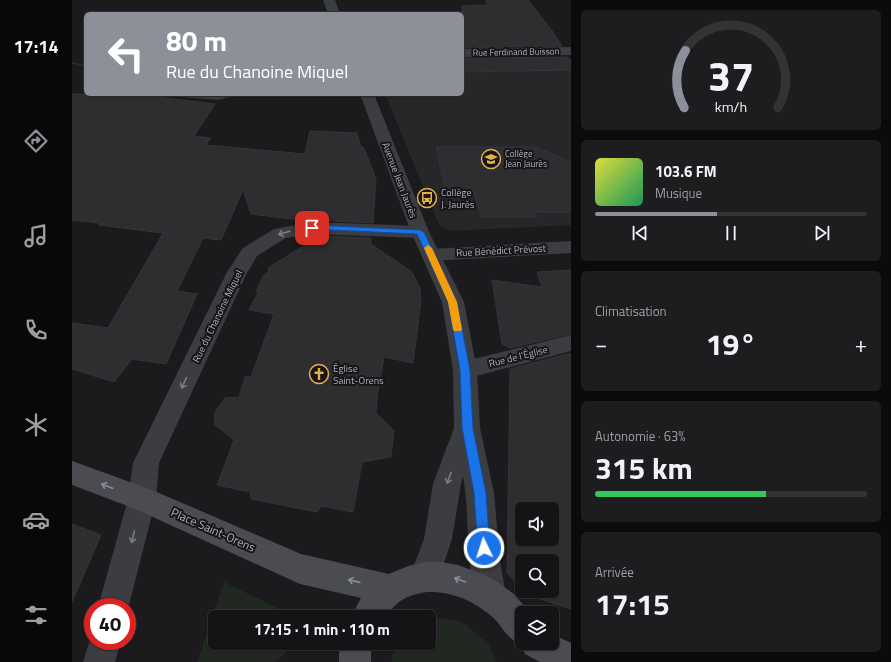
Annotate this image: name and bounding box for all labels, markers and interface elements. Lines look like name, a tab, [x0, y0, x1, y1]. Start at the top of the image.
text: 80 m	[166, 19, 227, 62]
icon: left	[100, 28, 152, 80]
text: 17:14	[14, 33, 58, 60]
street label: Rue Ferdinand Buisson	[472, 44, 560, 59]
text: 37	[708, 44, 754, 107]
text: Rue du Chanoine Miquel	[166, 58, 348, 85]
text: km/h	[715, 96, 747, 118]
icon: directions	[22, 127, 50, 155]
street label: Avenue Jean Jaurès	[378, 140, 421, 221]
place label: Collège Jean Jaurès	[505, 147, 547, 170]
school or university icon: Collège Jean Jaurès	[480, 148, 502, 170]
text: 103.6 FM	[655, 160, 717, 183]
text: Musique	[655, 183, 702, 203]
place label: Collège J. Jaurès	[441, 185, 475, 212]
bus stop icon: Collège J. Jaurès	[416, 187, 438, 209]
pin	[295, 211, 329, 245]
icon: arrive	[301, 217, 323, 239]
icon: music	[22, 222, 50, 250]
icon: previous	[629, 222, 651, 244]
icon: pause	[720, 222, 742, 244]
icon: next	[811, 222, 833, 244]
one-way arrow	[278, 230, 291, 237]
street label: Rue Bénédict Prévost	[456, 241, 547, 260]
street label: Rue du Chanoine Miquel	[189, 267, 246, 365]
text: Climatisation	[595, 301, 667, 321]
icon: phone	[22, 316, 50, 344]
text: 19°	[706, 321, 756, 367]
text: −	[595, 327, 607, 361]
text: +	[855, 327, 867, 361]
street label: Rue de l'Église	[487, 342, 549, 371]
place label: Église Saint-Orens	[333, 361, 384, 388]
church icon: Église Saint-Orens	[308, 363, 330, 385]
one-way arrow	[180, 377, 187, 389]
icon: climate	[22, 411, 50, 439]
text: Autonomie · 63%	[595, 426, 686, 446]
text: 315 km	[595, 445, 693, 491]
one-way arrow	[444, 472, 452, 484]
one-way arrow	[101, 482, 113, 490]
street label: Place Saint-Orens	[168, 502, 259, 557]
map controls	[515, 502, 559, 650]
button: sound	[515, 502, 559, 546]
icon: car	[22, 506, 50, 534]
position arrow	[463, 527, 505, 569]
one-way arrow	[129, 530, 137, 543]
button: search	[515, 554, 559, 598]
text: Arrivée	[595, 562, 634, 582]
one-way arrow	[454, 576, 466, 584]
one-way arrow	[347, 577, 360, 585]
text: 17:15	[595, 581, 670, 627]
speed limit sign: 40	[84, 598, 136, 650]
icon: filters	[22, 601, 50, 629]
button: layers	[515, 606, 559, 650]
text: 17:15 · 1 min · 110 m	[254, 618, 390, 641]

